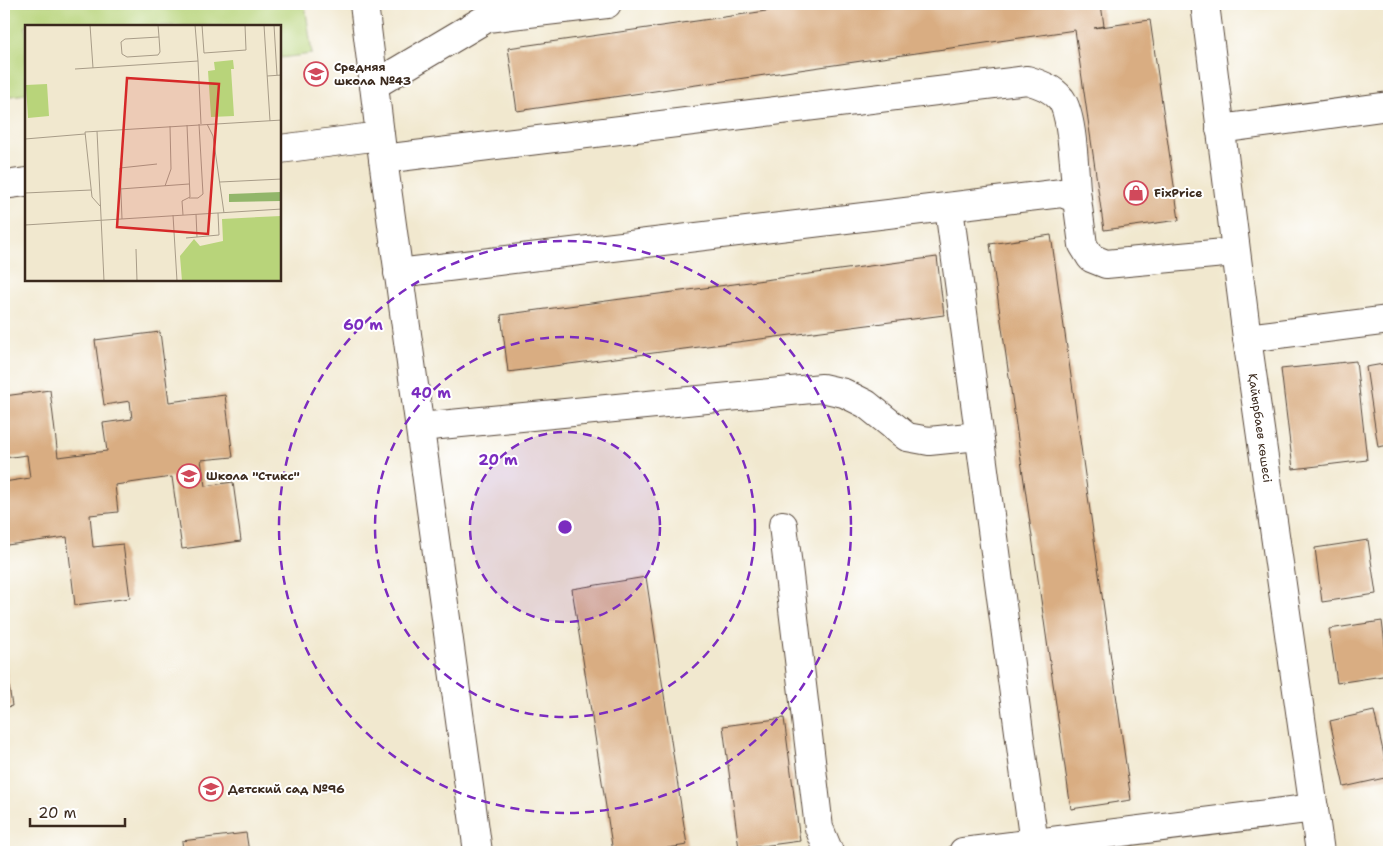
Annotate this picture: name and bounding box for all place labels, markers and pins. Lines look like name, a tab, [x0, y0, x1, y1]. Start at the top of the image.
place label: Средняя школа №43	[334, 59, 411, 89]
school or university icon: Средняя школа №43	[303, 61, 329, 87]
shop icon: FixPrice	[1123, 180, 1149, 206]
place label: FixPrice	[1154, 185, 1202, 201]
school or university icon: Школа "Стикс"	[176, 463, 202, 489]
place label: Школа "Стикс"	[206, 468, 300, 484]
centre of rings	[556, 518, 574, 536]
school or university icon: Детский сад №96	[198, 776, 224, 802]
place label: Детский сад №96	[228, 781, 345, 797]

